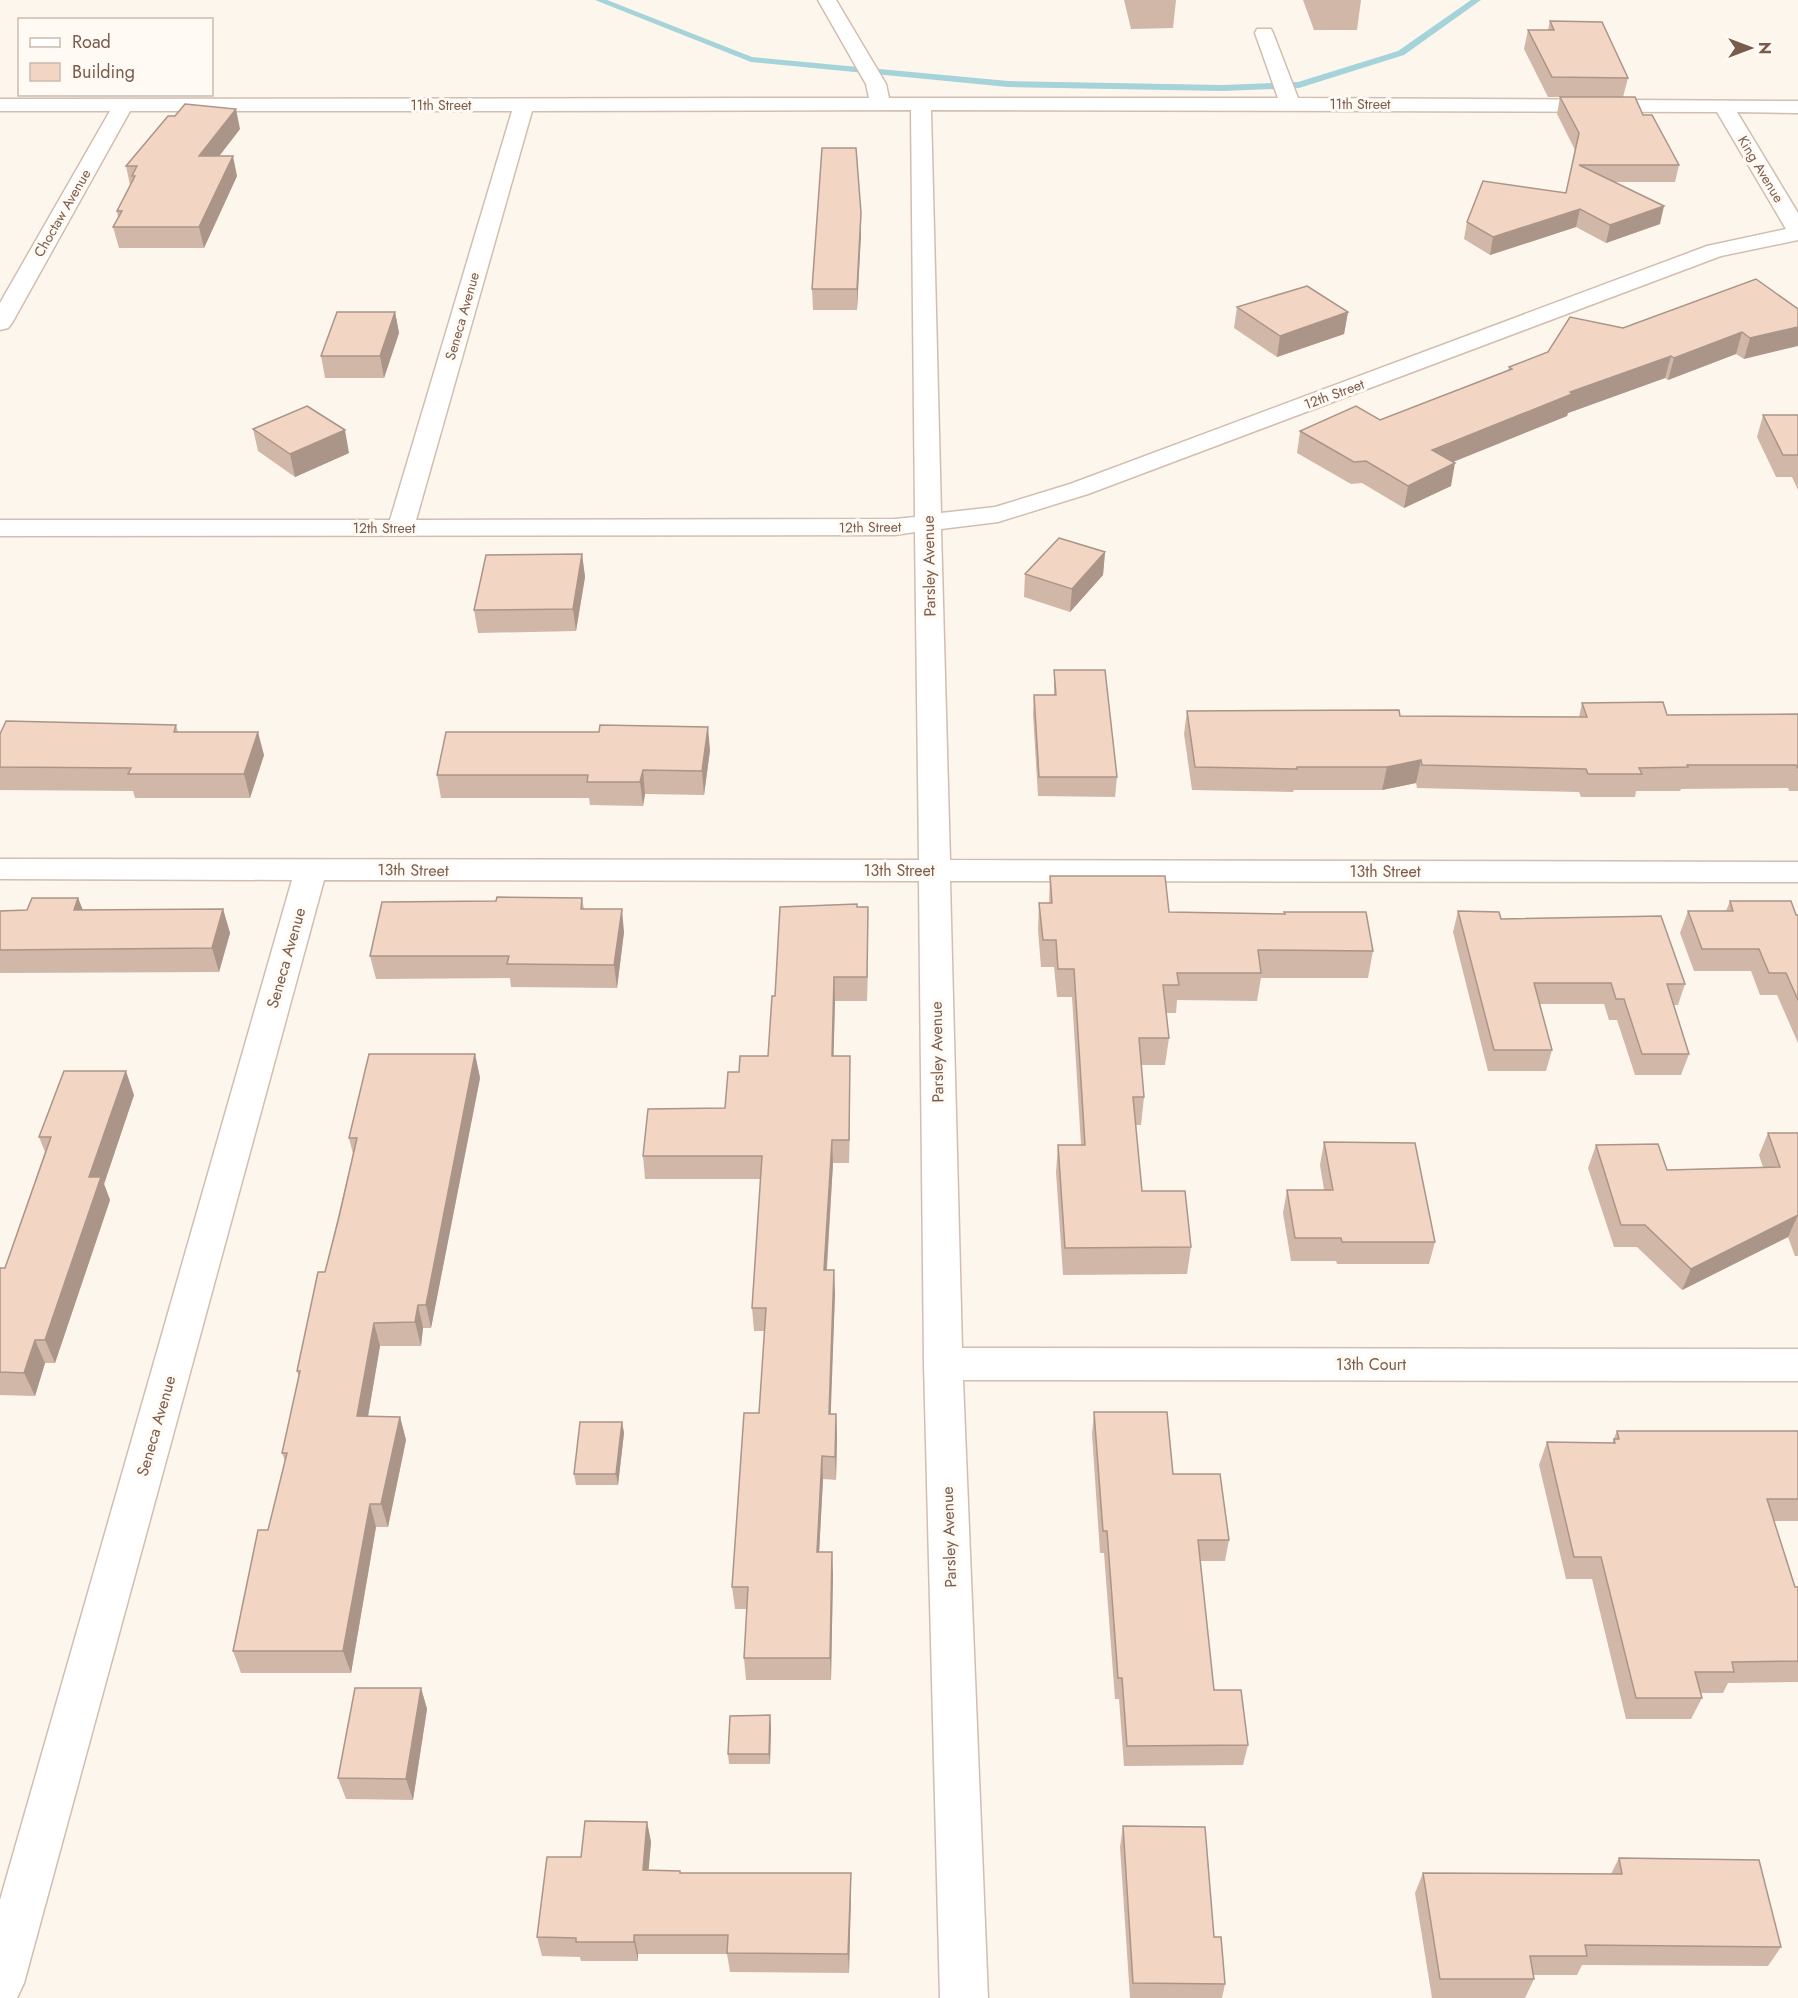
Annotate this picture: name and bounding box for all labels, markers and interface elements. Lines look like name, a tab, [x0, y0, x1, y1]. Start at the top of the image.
legend	[18, 18, 213, 96]
north arrow	[1720, 18, 1780, 78]
text: Road	[72, 29, 111, 55]
text: N	[1753, 42, 1776, 54]
text: Building	[72, 59, 135, 85]
street label: 11th Street	[1330, 94, 1391, 114]
street label: 11th Street	[411, 95, 472, 115]
street label: King Avenue	[1733, 132, 1789, 206]
street label: Choctaw Avenue	[29, 165, 95, 261]
street label: Seneca Avenue	[440, 270, 484, 362]
street label: 12th Street	[1301, 374, 1367, 414]
street label: Parsley Avenue	[917, 515, 941, 617]
street label: 12th Street	[839, 516, 902, 538]
street label: 12th Street	[353, 518, 416, 538]
street label: 13th Street	[377, 858, 449, 882]
street label: 13th Street	[863, 859, 935, 882]
street label: 13th Street	[1349, 860, 1421, 883]
street label: Seneca Avenue	[261, 905, 311, 1011]
street label: Parsley Avenue	[925, 1001, 949, 1103]
street label: 13th Court	[1336, 1353, 1406, 1376]
street label: Seneca Avenue	[131, 1373, 181, 1479]
street label: Parsley Avenue	[936, 1486, 962, 1588]

